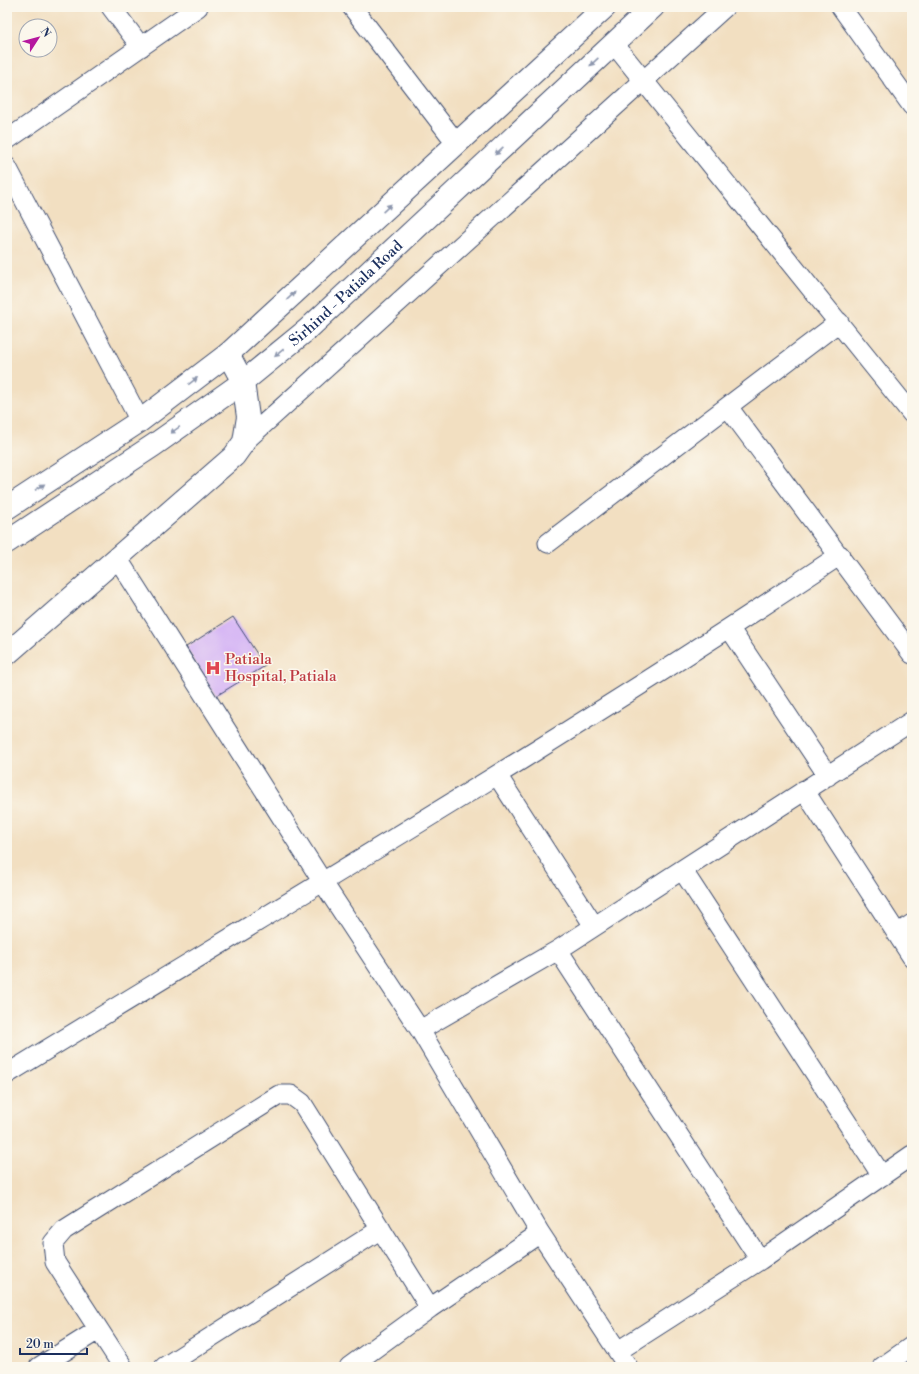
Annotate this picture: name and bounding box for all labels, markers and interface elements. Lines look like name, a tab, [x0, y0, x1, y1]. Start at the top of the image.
north arrow	[18, 18, 58, 58]
text: N	[37, 25, 54, 41]
one-way arrow	[589, 58, 599, 67]
one-way arrow	[494, 146, 504, 156]
one-way arrow	[382, 204, 392, 213]
street label: Sirhind - Patiala Road	[285, 236, 407, 351]
one-way arrow	[286, 292, 296, 301]
one-way arrow	[274, 348, 285, 357]
one-way arrow	[187, 377, 198, 385]
one-way arrow	[170, 426, 180, 434]
one-way arrow	[34, 483, 45, 490]
place label: Patiala Hospital, Patiala	[225, 650, 337, 686]
hospital icon: Patiala Hospital, Patiala	[204, 659, 222, 677]
scale bar	[20, 1330, 87, 1356]
text: 20 m	[26, 1337, 54, 1352]

